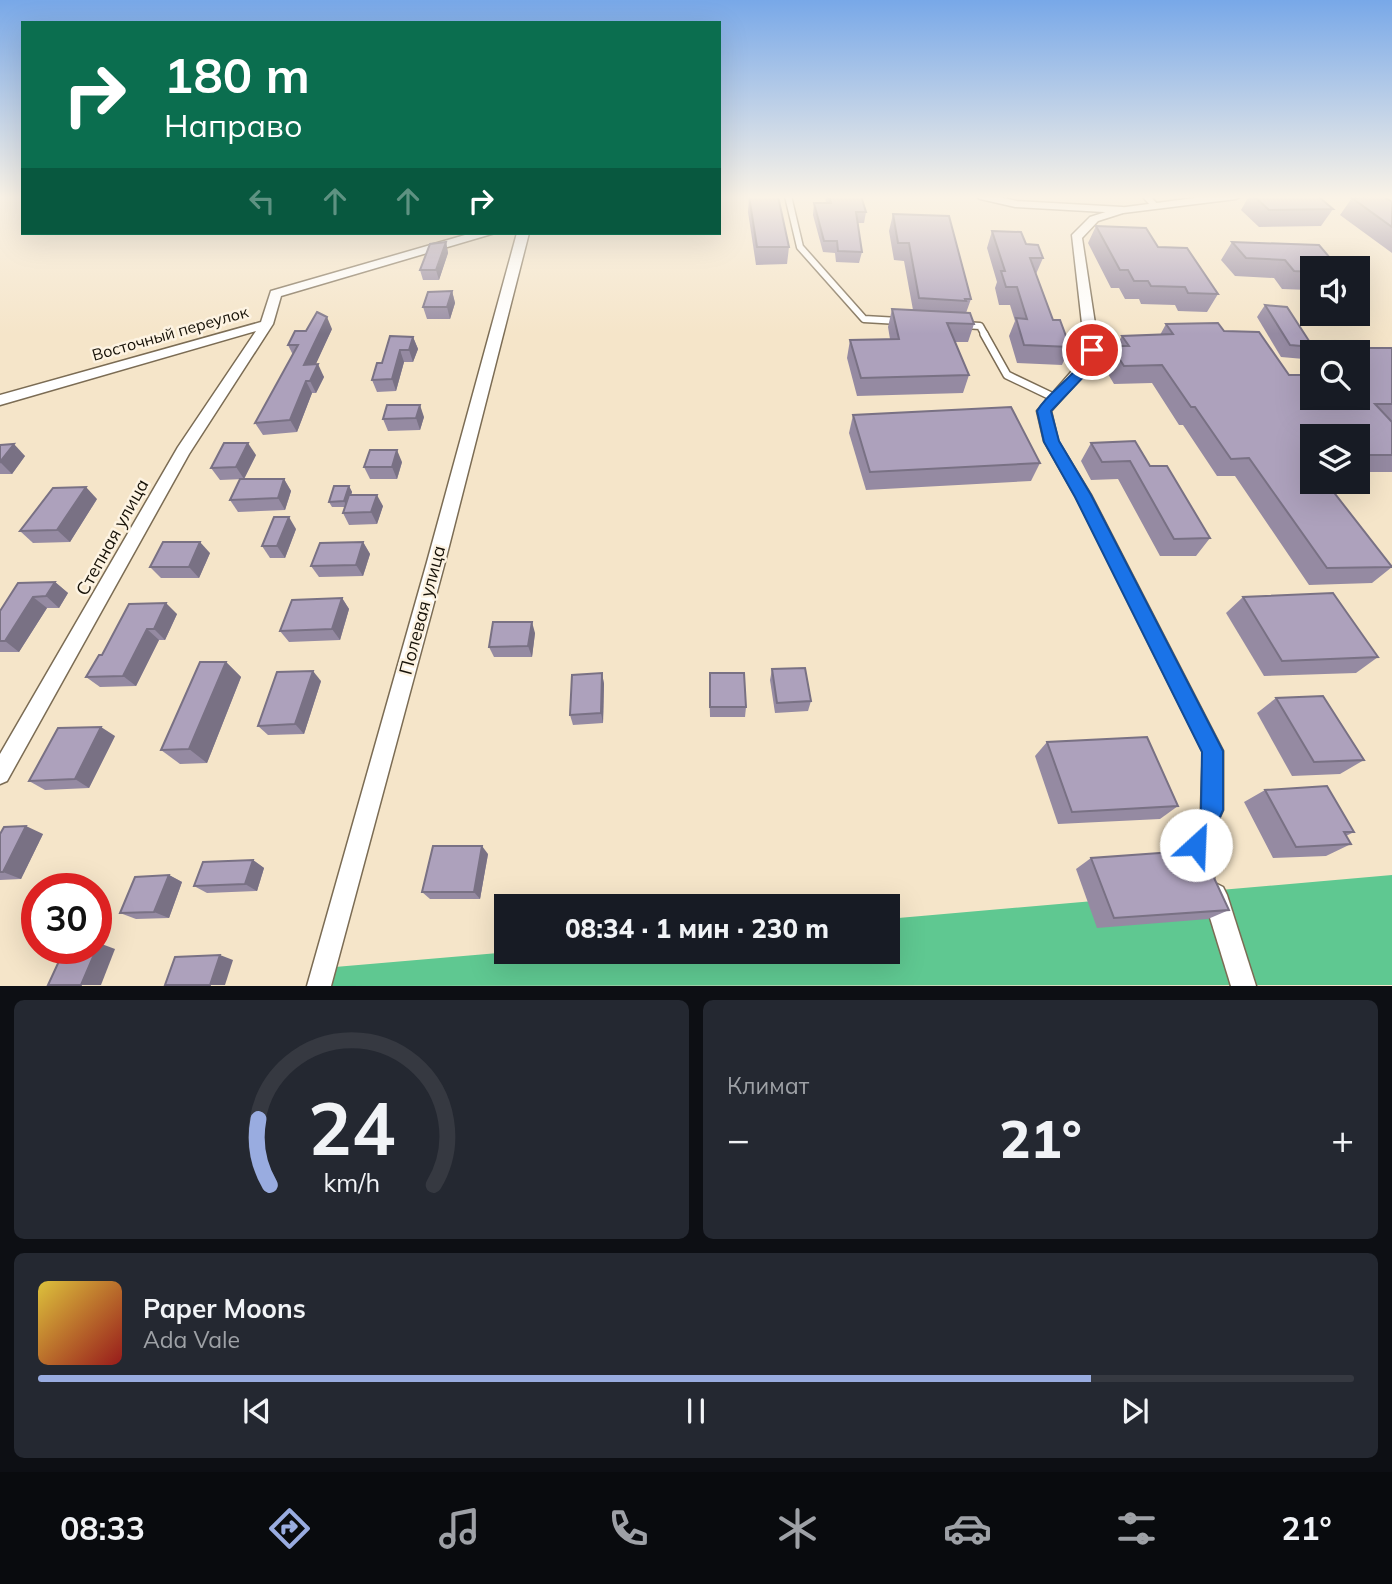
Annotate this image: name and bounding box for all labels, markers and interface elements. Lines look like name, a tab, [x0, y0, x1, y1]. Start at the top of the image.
text: 180 m	[164, 44, 310, 105]
icon: right	[49, 49, 140, 140]
text: Направо	[164, 105, 303, 145]
icon: left	[243, 182, 281, 220]
icon: ahead	[316, 182, 354, 220]
icon: ahead	[389, 182, 427, 220]
icon: right	[462, 182, 500, 220]
map controls	[1300, 256, 1370, 494]
button: sound	[1300, 256, 1370, 326]
street label: Восточный переулок	[90, 301, 251, 365]
pin	[1062, 320, 1122, 380]
icon: arrive	[1073, 331, 1111, 369]
button: search	[1300, 340, 1370, 410]
button: layers	[1300, 424, 1370, 494]
street label: Степная улица	[70, 475, 154, 599]
street label: Полевая улица	[394, 543, 450, 677]
position arrow	[1159, 808, 1233, 882]
speed limit sign: 30	[21, 873, 112, 964]
text: 08:34 · 1 мин · 230 m	[565, 912, 829, 945]
text: Климат	[727, 1071, 809, 1100]
text: 24	[308, 1083, 395, 1174]
text: 21°	[999, 1106, 1082, 1171]
text: −	[727, 1115, 750, 1163]
text: +	[1331, 1115, 1354, 1163]
text: km/h	[323, 1167, 380, 1198]
text: Paper Moons	[143, 1292, 306, 1325]
text: Ada Vale	[143, 1325, 240, 1354]
icon: previous	[238, 1392, 276, 1430]
icon: pause	[677, 1392, 715, 1430]
icon: next	[1116, 1392, 1154, 1430]
icon: directions	[265, 1504, 314, 1553]
icon: music	[435, 1504, 484, 1553]
icon: phone	[604, 1504, 653, 1553]
icon: climate	[773, 1504, 822, 1553]
icon: car	[943, 1504, 992, 1553]
icon: filters	[1112, 1504, 1161, 1553]
text: 08:33	[60, 1508, 145, 1548]
text: 21°	[1281, 1508, 1332, 1548]

